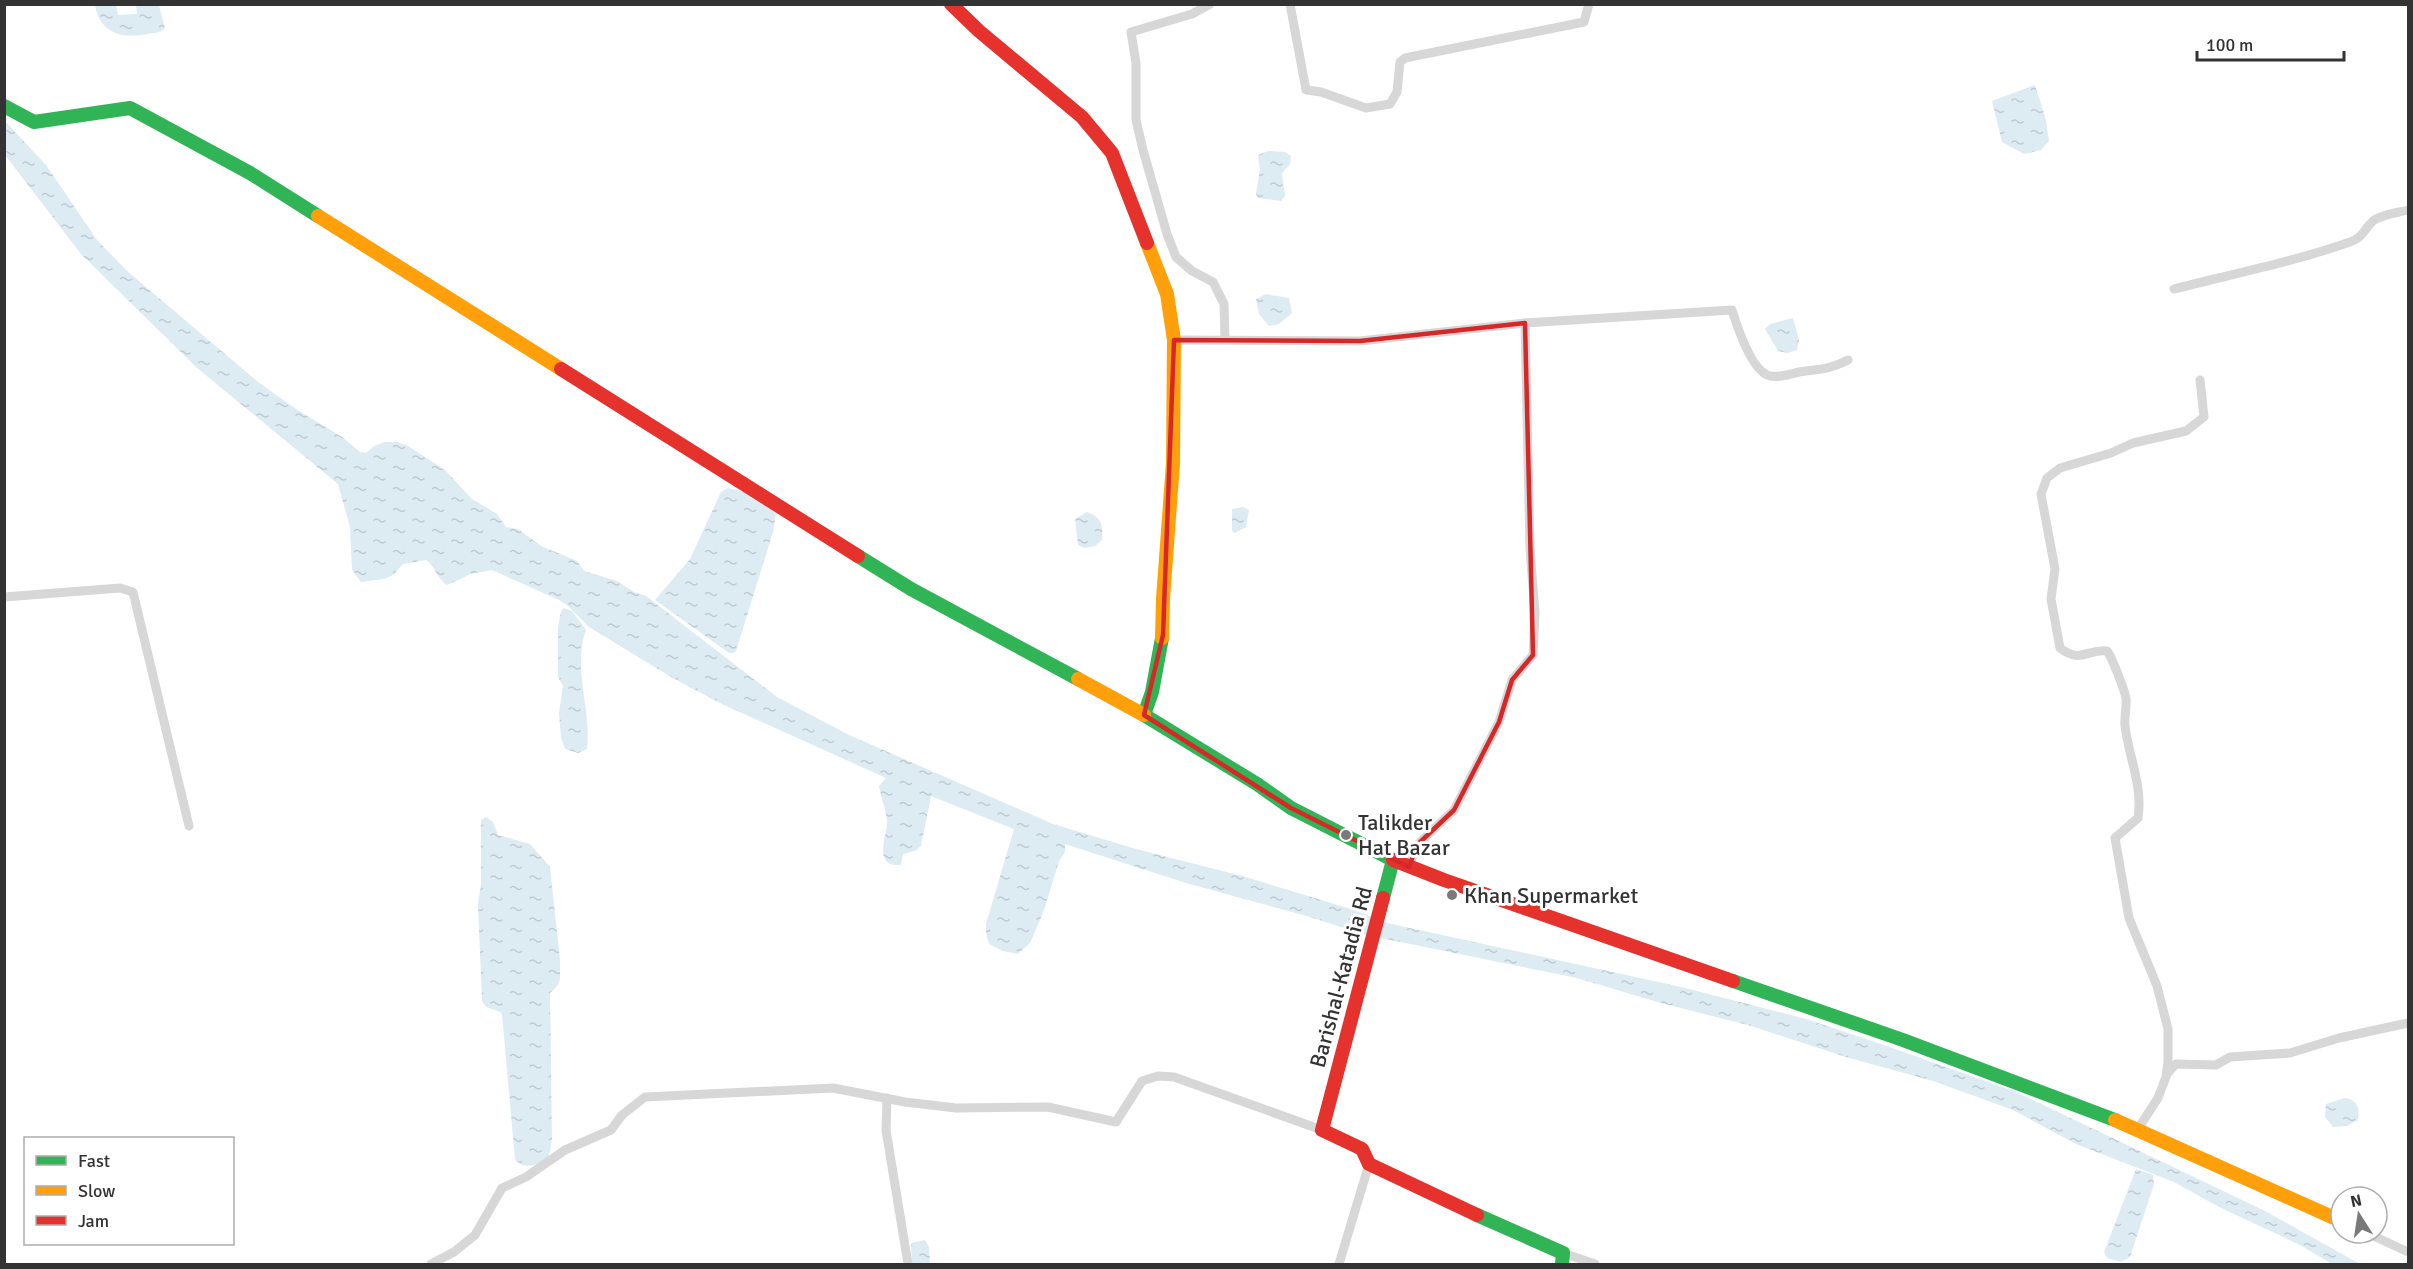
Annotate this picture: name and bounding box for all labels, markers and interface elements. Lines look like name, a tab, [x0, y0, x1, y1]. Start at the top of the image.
scale bar	[2197, 24, 2344, 62]
text: 100 m	[2206, 34, 2253, 56]
place label: Talikder Hat Bazar	[1358, 809, 1450, 861]
marker: Talikder Hat Bazar	[1339, 828, 1353, 842]
place label: Khan Supermarket	[1464, 882, 1639, 909]
street label: Barishal-Katadia Rd	[1304, 883, 1378, 1071]
marker: Khan Supermarket	[1445, 888, 1459, 902]
legend	[24, 1137, 234, 1245]
text: Fast	[78, 1150, 110, 1172]
text: Slow	[78, 1180, 115, 1202]
north arrow	[2329, 1185, 2389, 1245]
text: N	[2349, 1190, 2364, 1212]
text: Jam	[78, 1210, 109, 1232]

